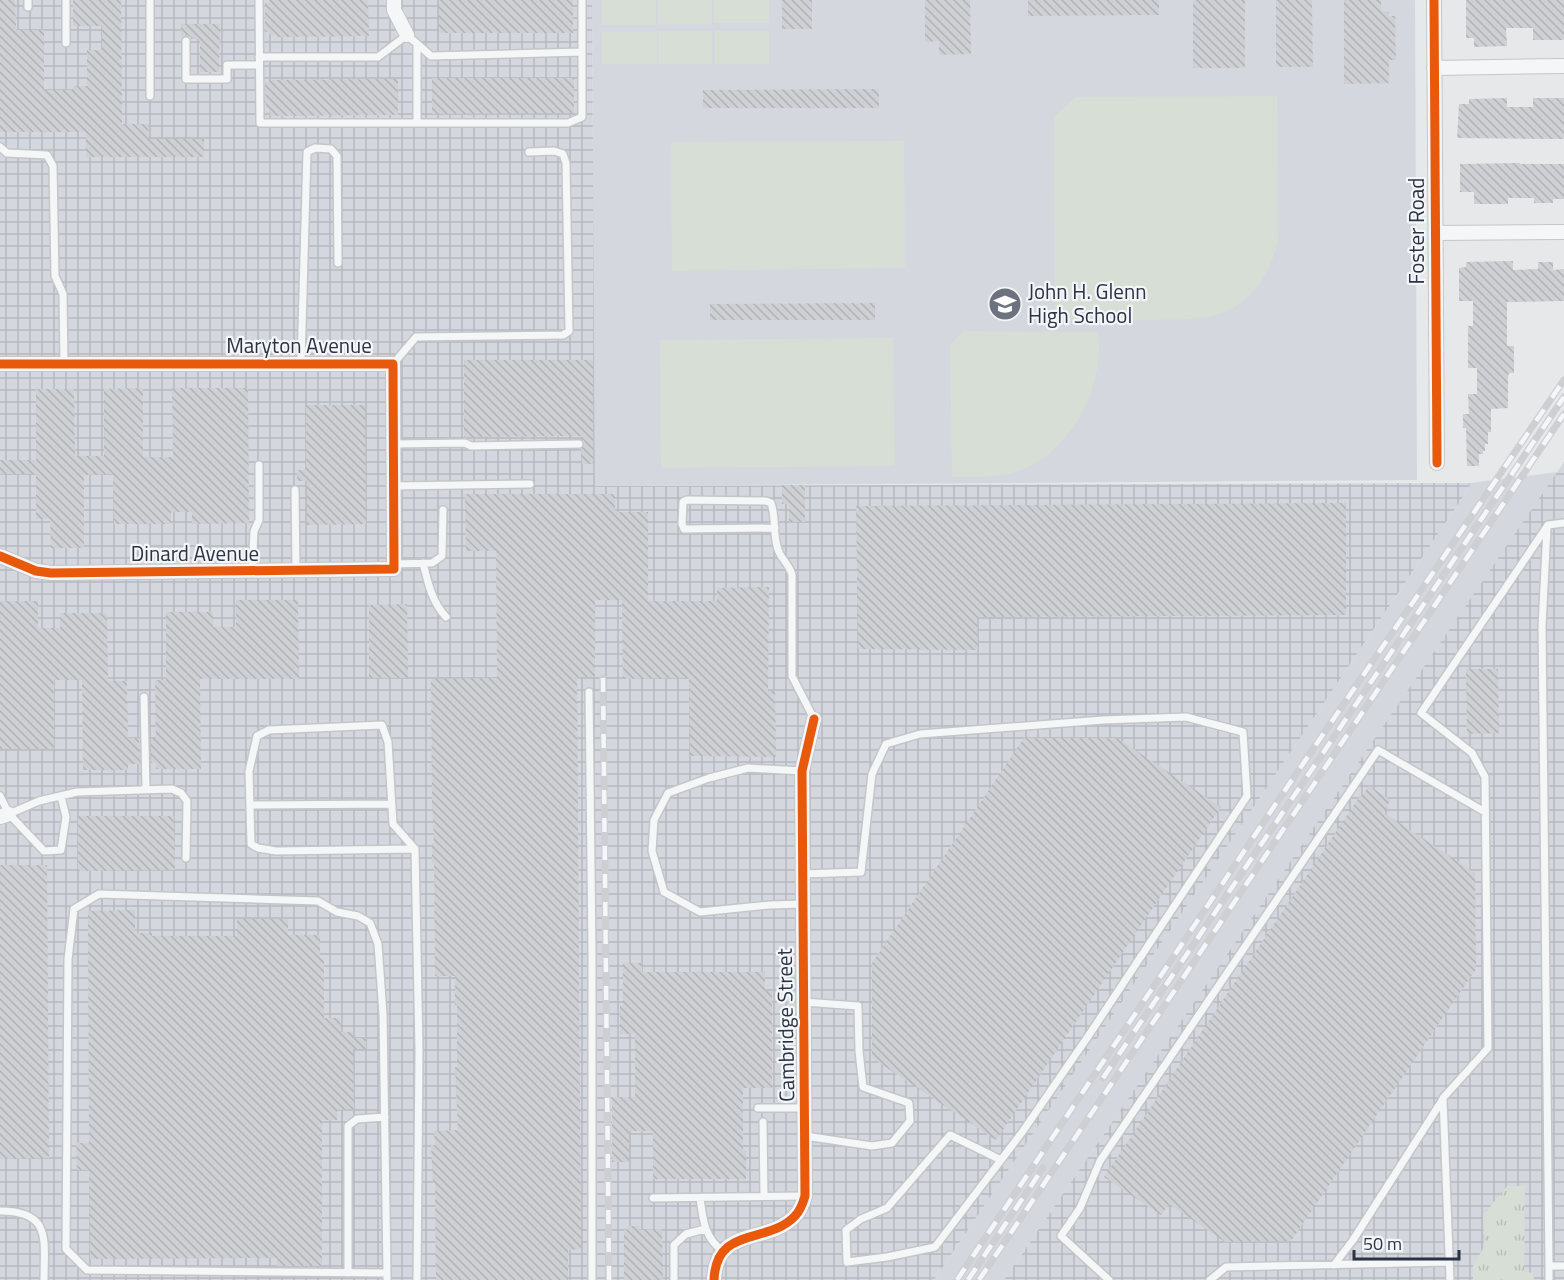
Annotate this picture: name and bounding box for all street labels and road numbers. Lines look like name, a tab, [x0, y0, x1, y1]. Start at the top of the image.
street label: Foster Road	[1400, 178, 1432, 284]
street label: Maryton Avenue	[226, 329, 372, 361]
street label: Dinard Avenue	[131, 537, 259, 569]
street label: Cambridge Street	[768, 947, 802, 1102]

